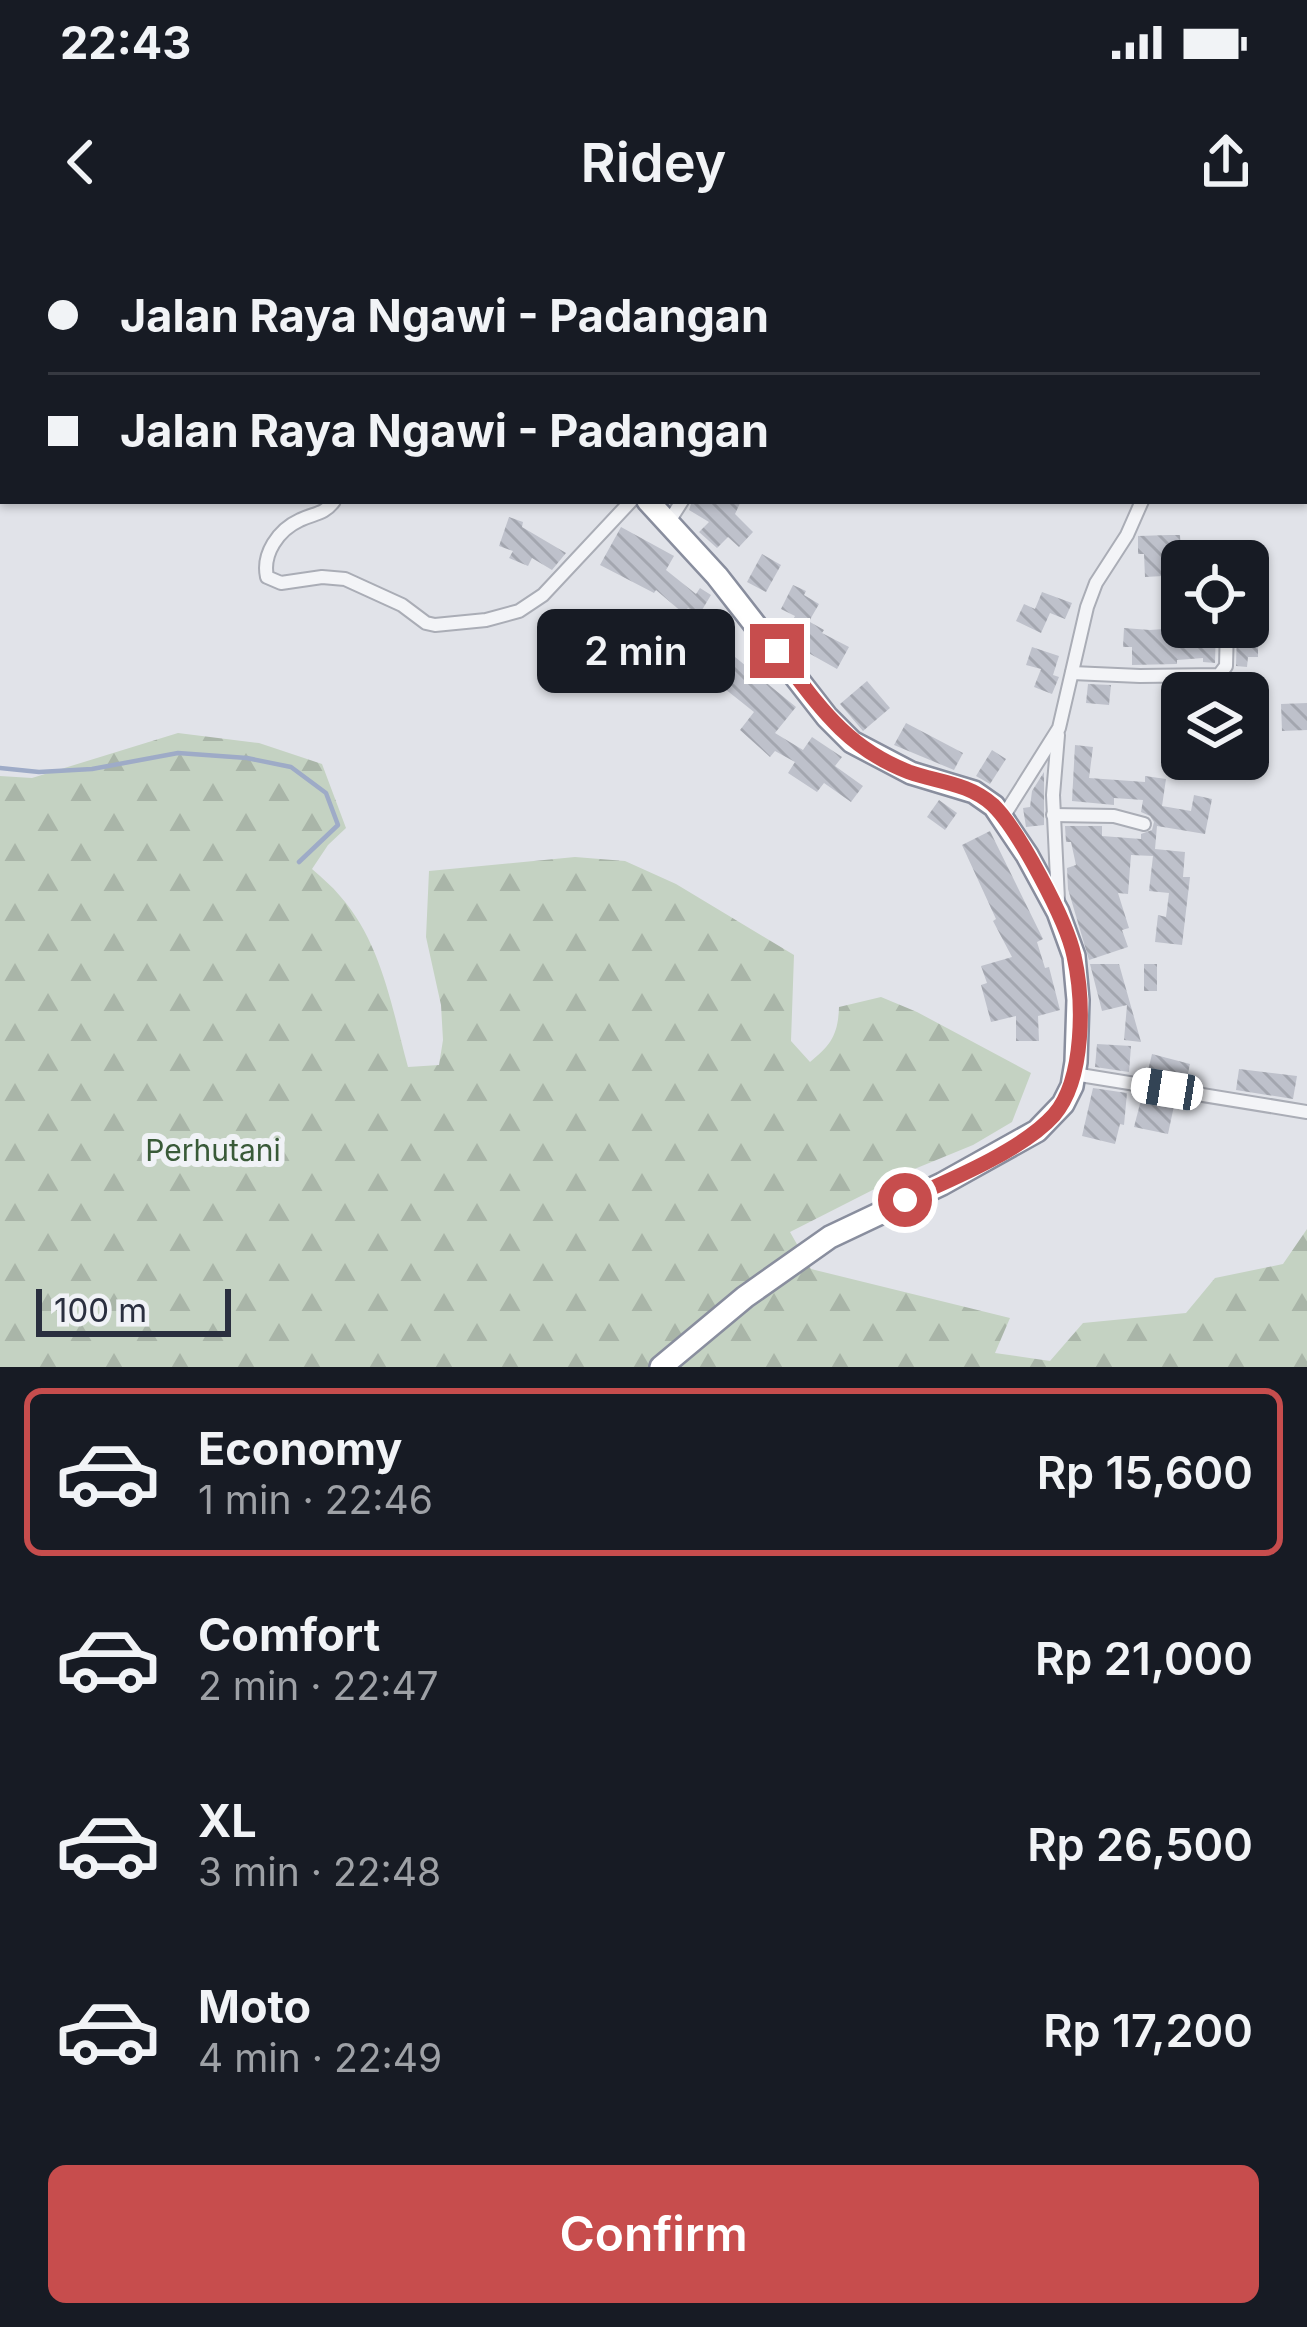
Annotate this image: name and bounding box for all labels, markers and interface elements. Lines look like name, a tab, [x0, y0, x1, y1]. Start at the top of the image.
text: 22:43	[60, 15, 191, 70]
icon: back	[48, 129, 114, 195]
icon: share	[1193, 129, 1259, 195]
text: Ridey	[581, 130, 726, 195]
text: Jalan Raya Ngawi - Padangan	[120, 288, 769, 343]
text: Jalan Raya Ngawi - Padangan	[120, 403, 769, 458]
map controls	[1161, 540, 1269, 780]
button: locate	[1161, 540, 1269, 648]
callout: 2 min	[537, 609, 735, 693]
route end	[750, 624, 804, 678]
text: 2 min	[584, 627, 688, 674]
button: layers	[1161, 672, 1269, 780]
car	[1129, 1066, 1205, 1112]
park label: Perhutani	[145, 1132, 281, 1168]
route start	[878, 1173, 932, 1227]
scale bar	[36, 1283, 231, 1336]
text: 100 m	[54, 1290, 147, 1330]
icon: car	[54, 1418, 162, 1526]
text: Economy	[198, 1421, 402, 1476]
text: Rp 15,600	[1037, 1445, 1253, 1500]
text: 1 min · 22:46	[198, 1476, 433, 1523]
icon: car	[54, 1604, 162, 1712]
text: Comfort	[198, 1607, 380, 1662]
text: Rp 21,000	[1035, 1631, 1253, 1686]
text: 2 min · 22:47	[198, 1662, 439, 1709]
icon: car	[54, 1790, 162, 1898]
text: XL	[198, 1793, 257, 1848]
text: Rp 26,500	[1027, 1817, 1253, 1872]
text: 3 min · 22:48	[198, 1848, 441, 1895]
icon: car	[54, 1976, 162, 2084]
text: Moto	[198, 1979, 311, 2034]
text: Rp 17,200	[1043, 2003, 1253, 2058]
text: 4 min · 22:49	[198, 2034, 442, 2081]
button: Confirm	[48, 2165, 1259, 2303]

